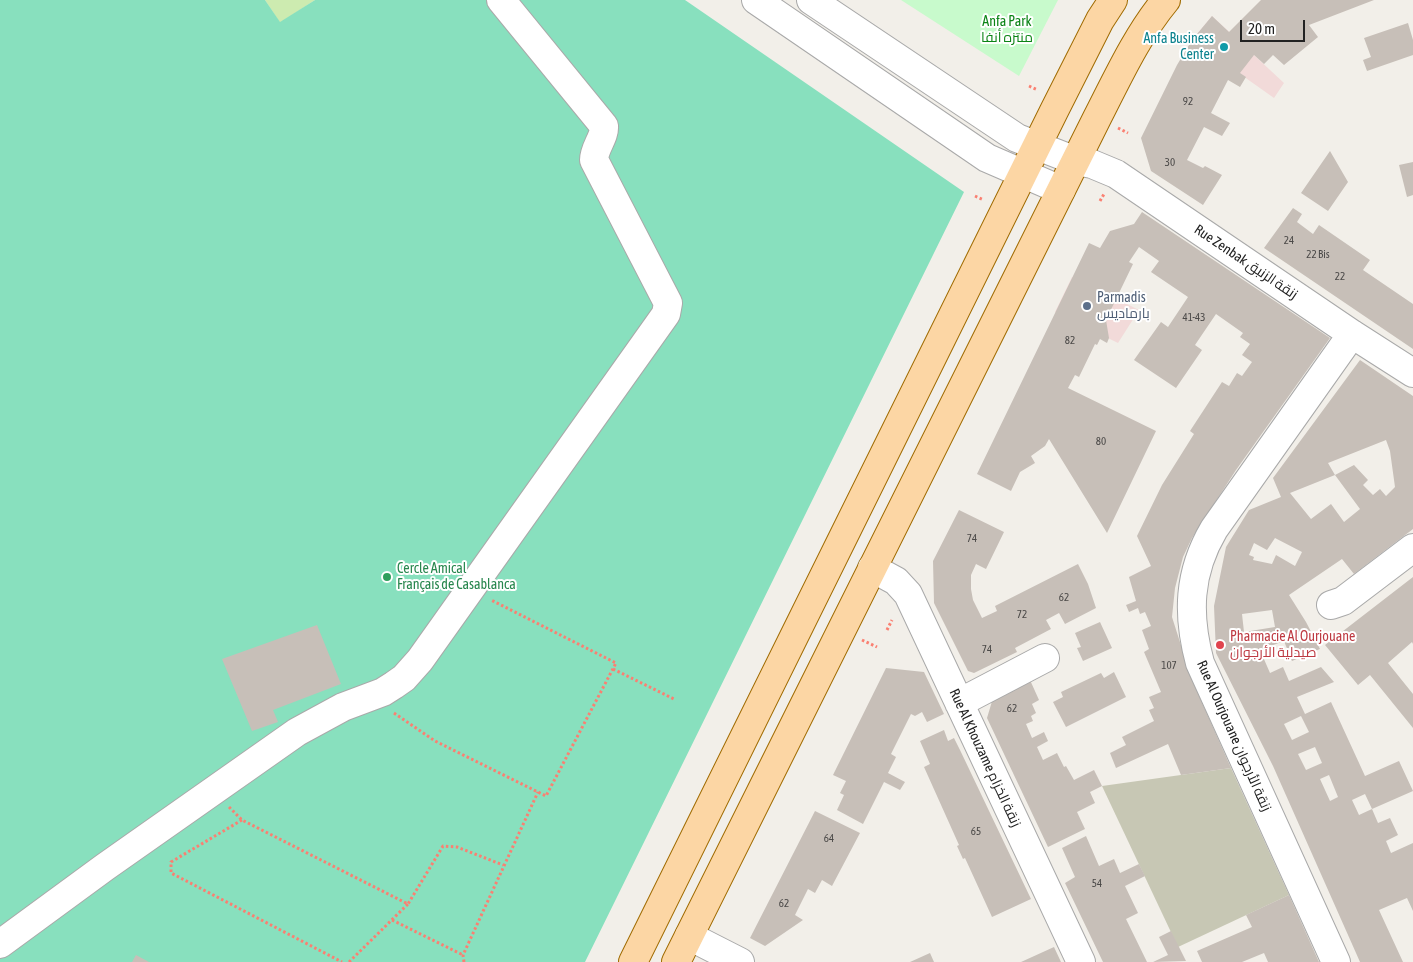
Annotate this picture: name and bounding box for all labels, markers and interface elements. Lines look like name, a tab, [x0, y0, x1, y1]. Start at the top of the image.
scale bar	[1243, 10, 1308, 42]
park label: Anfa Park منتزه أنفا	[981, 14, 1033, 46]
text: 20 m	[1248, 20, 1275, 37]
place label: Anfa Business Center	[1143, 31, 1214, 64]
marker: Anfa Business Center	[1218, 41, 1230, 53]
house number: 92	[1183, 95, 1193, 109]
house number: 30	[1165, 156, 1175, 170]
street label: Rue Zenbak زنقة الزنبق	[1191, 221, 1301, 303]
house number: 24	[1284, 234, 1294, 248]
house number: 22 Bis	[1306, 248, 1330, 262]
house number: 22	[1335, 270, 1345, 284]
place label: Parmadis بارماديس	[1097, 290, 1150, 322]
marker: Parmadis بارماديس	[1081, 300, 1093, 312]
house number: 41-43	[1183, 311, 1205, 325]
house number: 82	[1065, 334, 1075, 348]
house number: 80	[1096, 435, 1106, 449]
house number: 74	[967, 532, 977, 546]
place label: Cercle Amical Français de Casablanca	[397, 561, 516, 594]
marker: Cercle Amical Français de Casablanca	[381, 571, 393, 583]
house number: 62	[1059, 591, 1069, 605]
house number: 72	[1017, 608, 1027, 622]
place label: Pharmacie Al Ourjouane صيدلية الأرجوان	[1230, 629, 1355, 662]
marker: Pharmacie Al Ourjouane صيدلية الأرجوان	[1214, 639, 1226, 651]
house number: 74	[982, 643, 992, 657]
street label: Rue Al Ourjouane زنقة الأرجوان	[1193, 658, 1275, 814]
house number: 107	[1161, 659, 1177, 673]
street label: Rue Al Khouzame زنقة الخزام	[946, 686, 1024, 830]
house number: 62	[1007, 702, 1017, 716]
house number: 65	[971, 825, 981, 839]
house number: 64	[824, 832, 834, 846]
house number: 54	[1092, 877, 1102, 891]
house number: 62	[779, 897, 789, 911]

